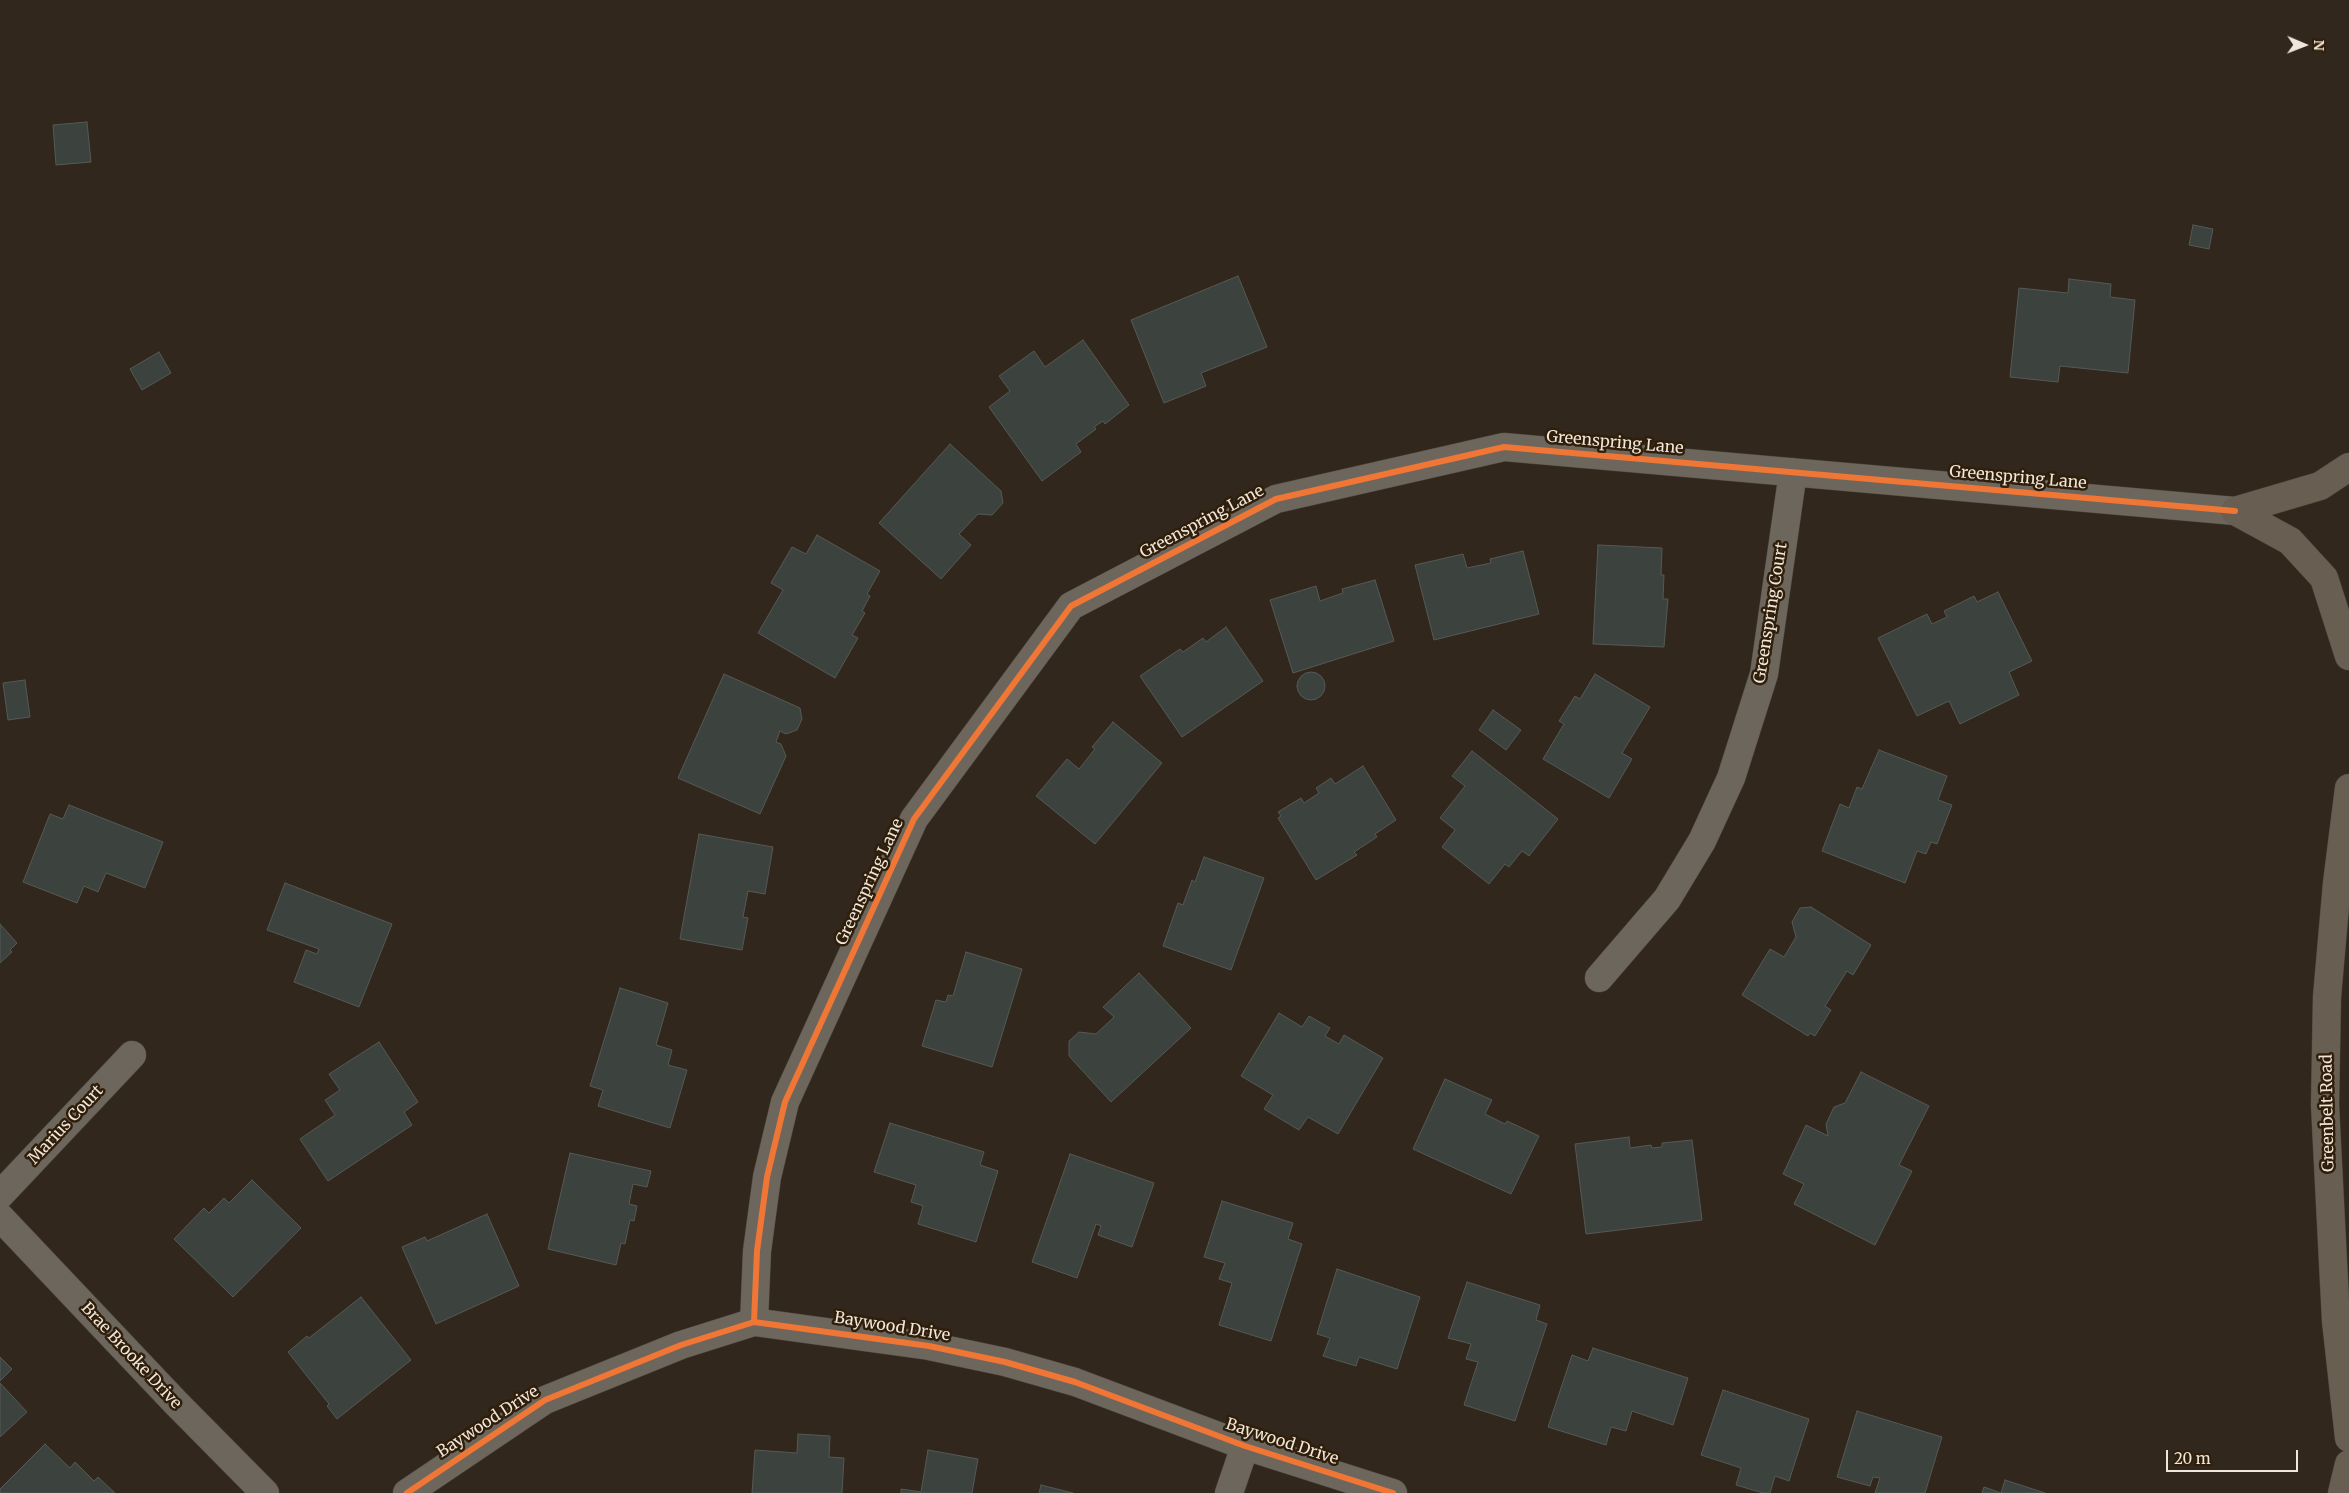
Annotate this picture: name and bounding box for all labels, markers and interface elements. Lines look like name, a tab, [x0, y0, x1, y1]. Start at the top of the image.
north arrow	[2279, 20, 2329, 70]
text: N	[2310, 40, 2328, 51]
street label: Greenspring Lane	[1546, 427, 1684, 459]
street label: Greenspring Lane	[1949, 462, 2087, 494]
street label: Greenspring Lane	[1137, 481, 1267, 563]
street label: Greenspring Court	[1750, 541, 1792, 685]
street label: Greenspring Lane	[832, 816, 908, 948]
street label: Greenbelt Road	[2317, 1054, 2339, 1172]
street label: Marius Court	[24, 1081, 108, 1169]
street label: Brae Brooke Drive	[77, 1299, 185, 1413]
street label: Baywood Drive	[833, 1308, 951, 1346]
street label: Baywood Drive	[434, 1382, 542, 1462]
street label: Baywood Drive	[1223, 1415, 1341, 1469]
scale bar	[2169, 1440, 2302, 1472]
text: 20 m	[2174, 1449, 2211, 1468]

